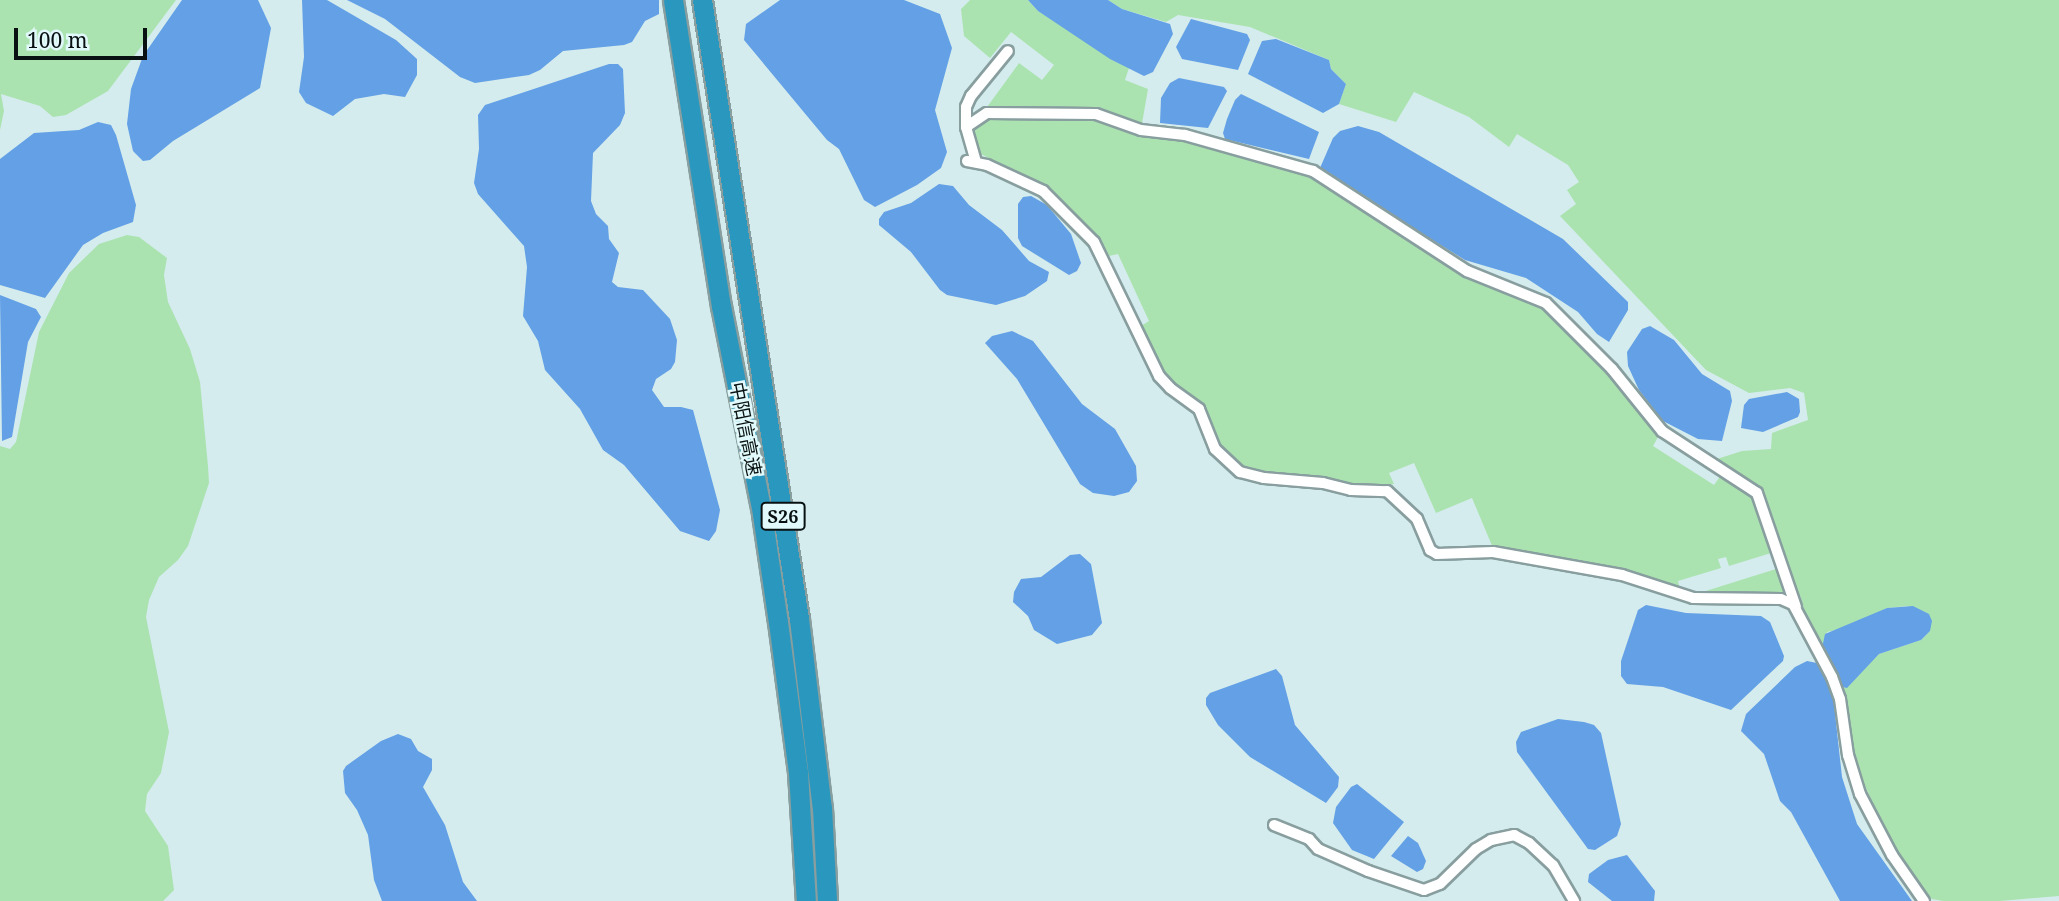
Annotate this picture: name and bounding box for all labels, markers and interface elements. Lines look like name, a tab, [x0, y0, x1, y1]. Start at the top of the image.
scale bar	[18, 14, 150, 58]
text: 100 m	[27, 26, 88, 54]
street label: 中阳信高速	[725, 380, 765, 478]
road number: S26	[760, 502, 806, 530]

